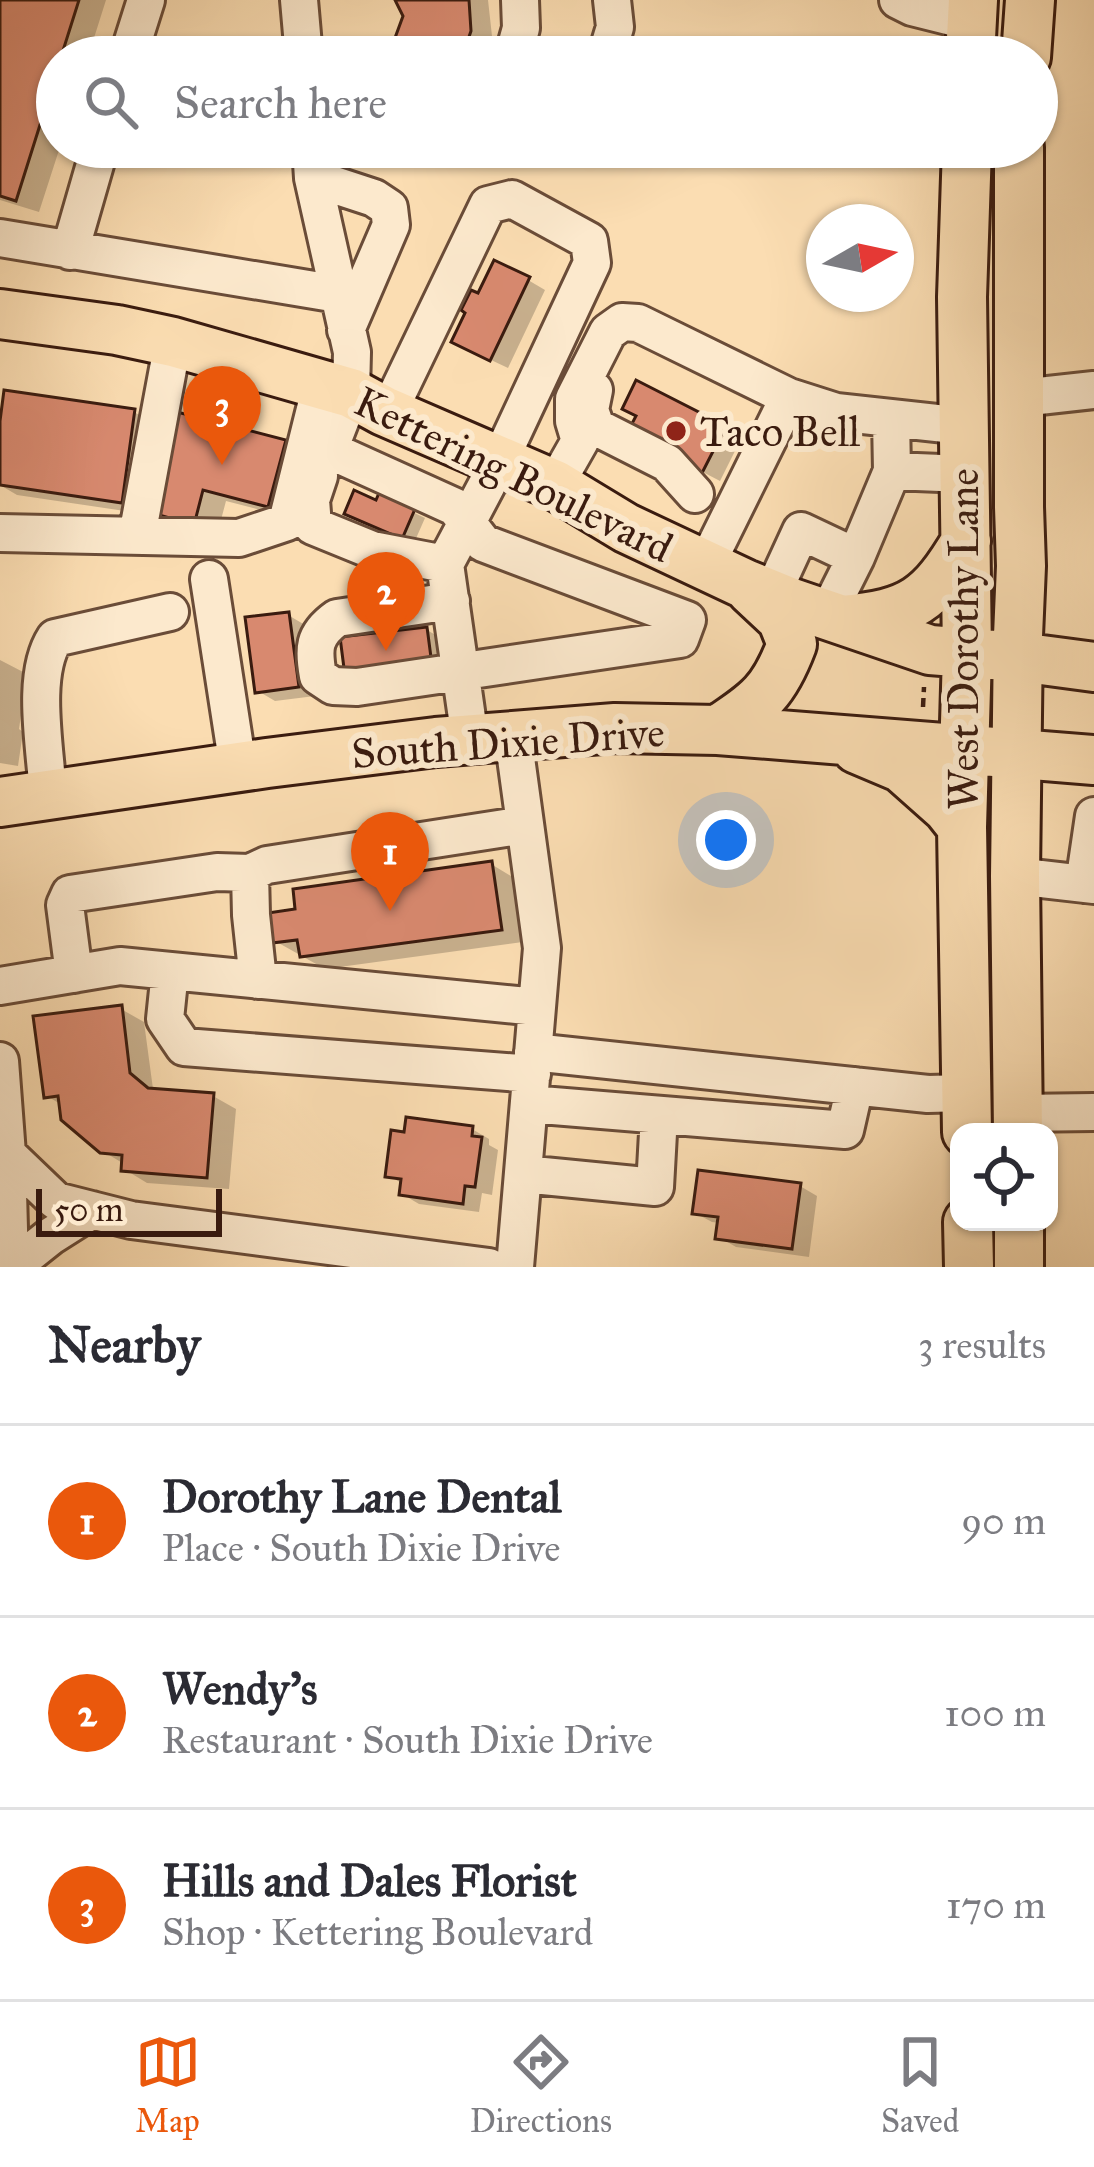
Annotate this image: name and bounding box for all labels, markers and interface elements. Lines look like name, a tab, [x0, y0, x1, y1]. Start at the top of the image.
search box	[36, 36, 1058, 168]
icon: search	[78, 69, 144, 135]
text: Search here	[174, 75, 387, 130]
north arrow	[806, 204, 914, 312]
pin: 3	[183, 366, 261, 465]
street label: Kettering Boulevard	[346, 375, 681, 574]
place label: Taco Bell	[700, 406, 861, 458]
marker: Taco Bell	[663, 418, 689, 444]
street label: West Dorothy Lane	[938, 468, 990, 810]
pin: 2	[347, 552, 425, 651]
street label: South Dixie Drive	[350, 706, 666, 780]
your location	[696, 810, 756, 870]
pin: 1	[351, 812, 429, 911]
map controls	[950, 1123, 1058, 1231]
button: locate	[950, 1123, 1058, 1231]
scale bar	[36, 1183, 222, 1236]
text: 50 m	[54, 1190, 123, 1230]
text: Nearby	[48, 1314, 200, 1376]
text: 3 results	[918, 1321, 1046, 1369]
text: Dorothy Lane Dental	[162, 1469, 561, 1524]
text: 1	[79, 1497, 95, 1545]
text: 90 m	[961, 1497, 1046, 1545]
text: Place · South Dixie Drive	[162, 1524, 561, 1572]
text: Wendy's	[162, 1661, 318, 1716]
text: 2	[77, 1689, 97, 1737]
text: 100 m	[944, 1689, 1046, 1737]
text: Restaurant · South Dixie Drive	[162, 1716, 653, 1764]
text: Hills and Dales Florist	[162, 1853, 577, 1908]
text: 3	[79, 1881, 95, 1929]
text: 170 m	[946, 1881, 1046, 1929]
text: Shop · Kettering Boulevard	[162, 1908, 593, 1956]
tab: Map	[135, 2029, 201, 2141]
tab: Directions	[470, 2029, 612, 2141]
tab: Saved	[881, 2029, 959, 2141]

